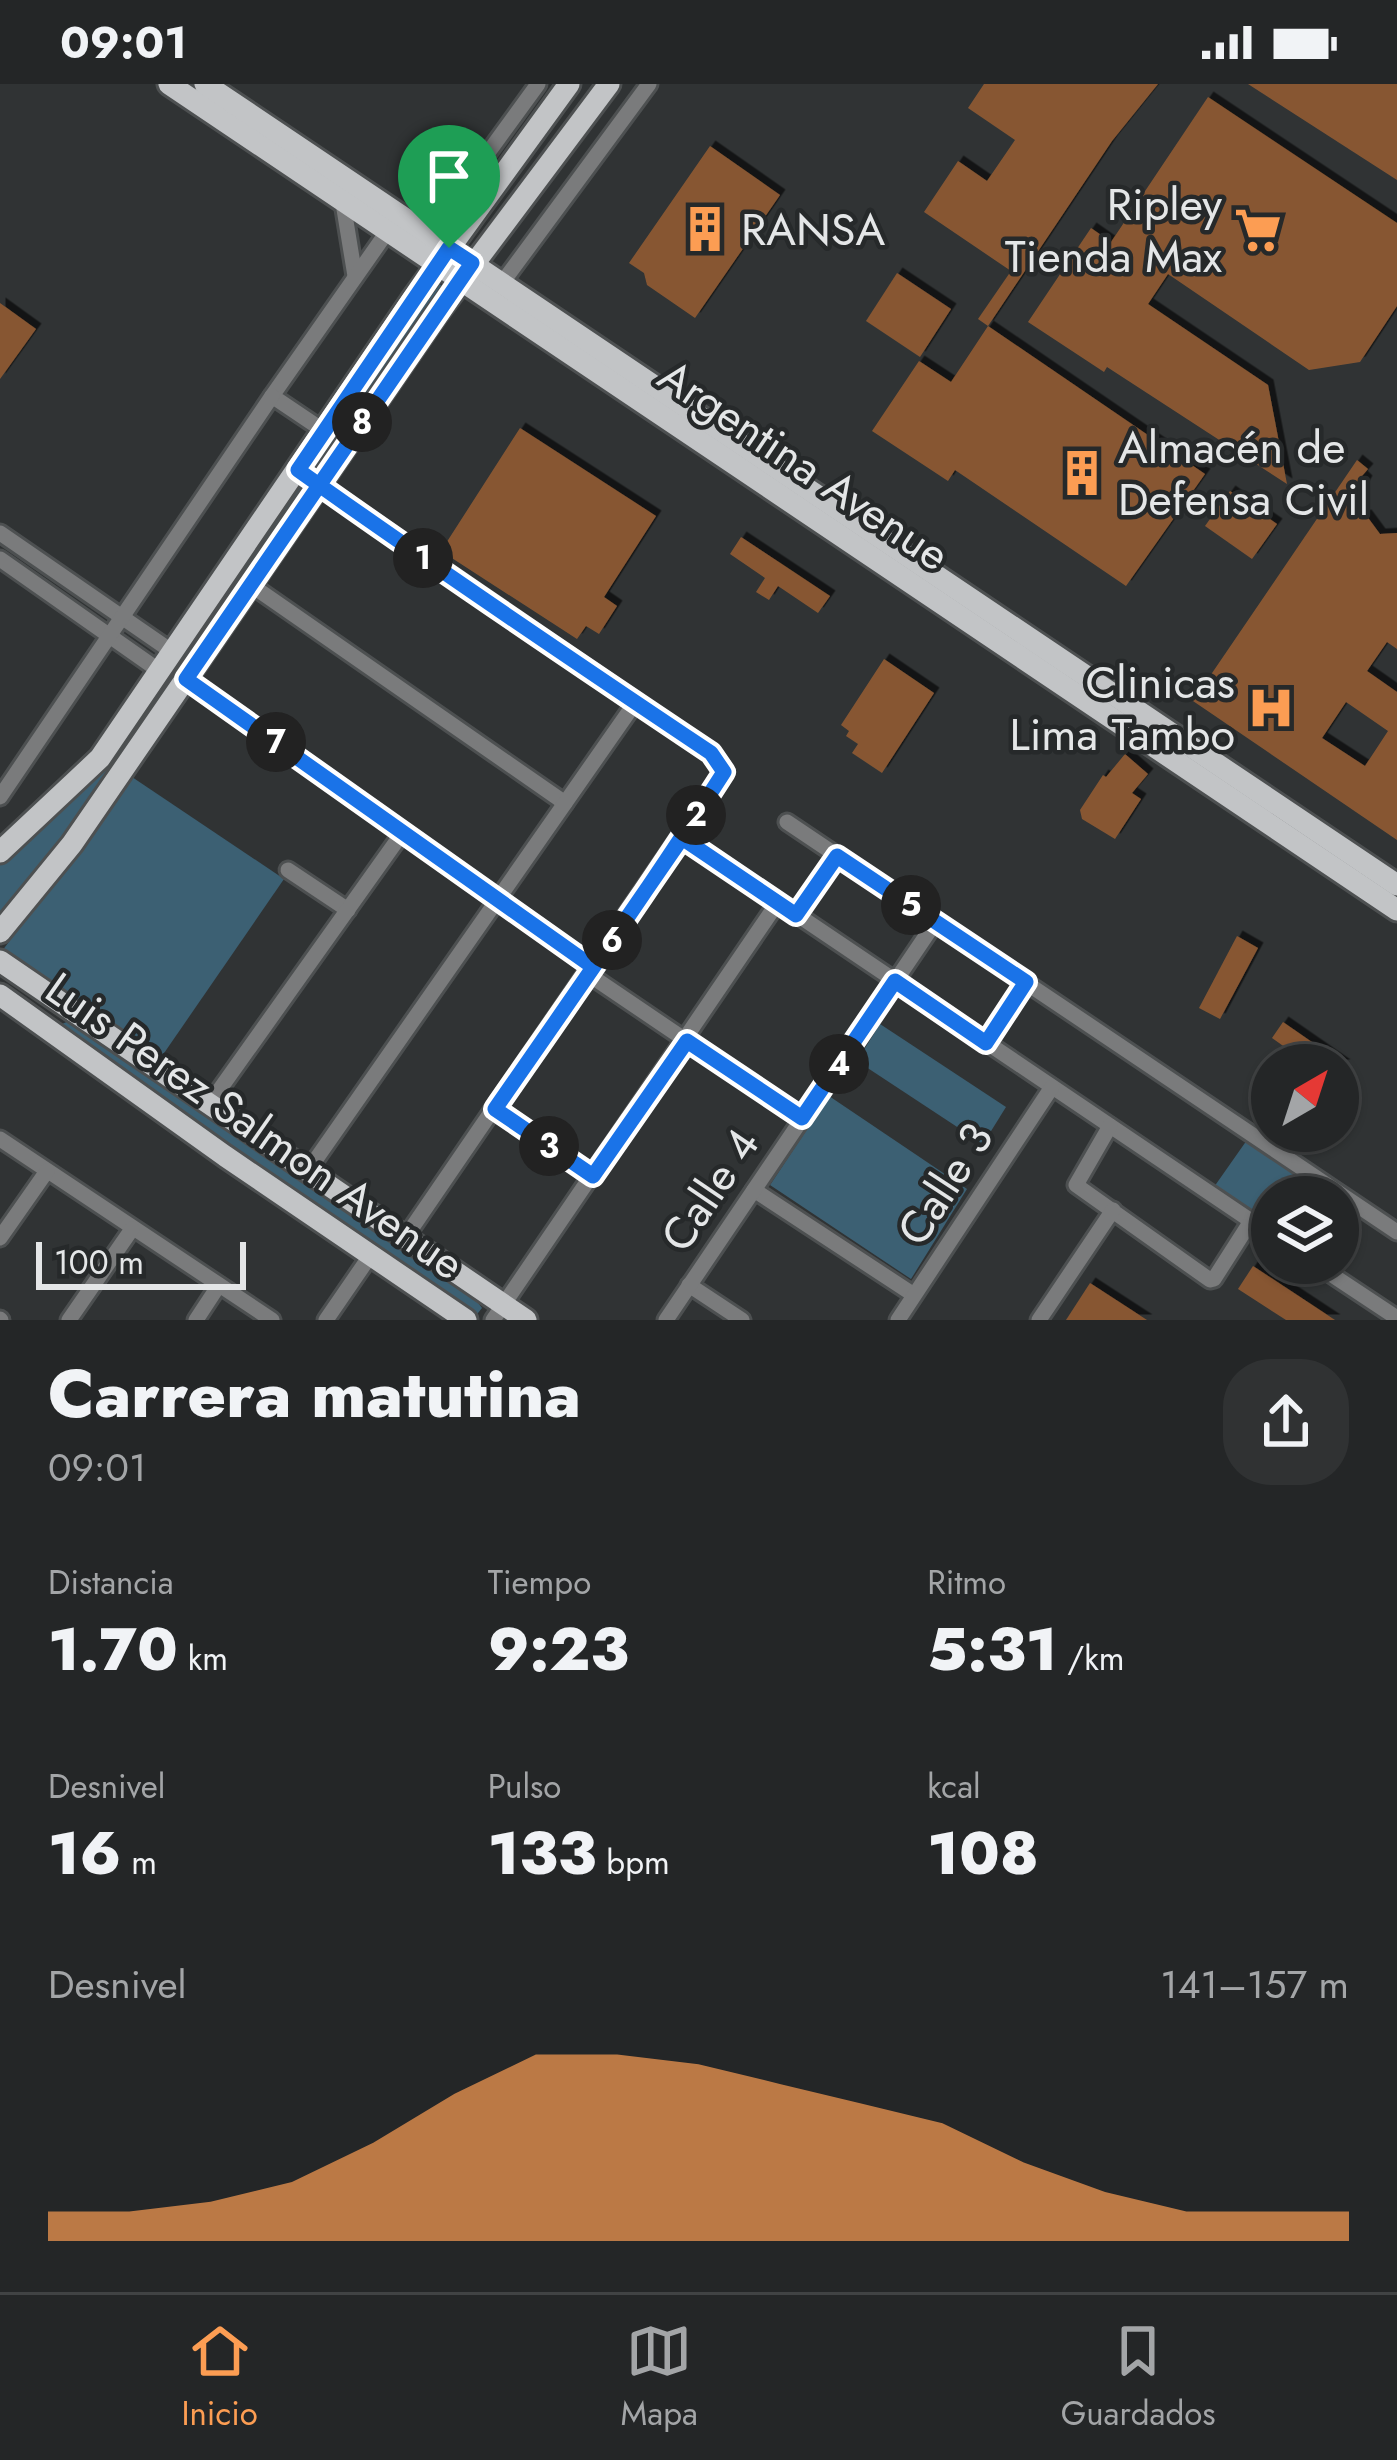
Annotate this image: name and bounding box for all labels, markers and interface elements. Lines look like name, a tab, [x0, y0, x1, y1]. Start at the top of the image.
text: 09:01	[60, 10, 187, 75]
pin	[398, 125, 500, 248]
icon: arrive	[416, 143, 482, 209]
place label: Ripley Tienda Max	[1005, 172, 1222, 289]
place label: RANSA	[741, 197, 885, 262]
building icon: RANSA	[680, 204, 730, 254]
supermarket icon: Ripley Tienda Max	[1233, 205, 1283, 255]
street label: Argentina Avenue	[646, 343, 962, 587]
pin: 8	[332, 392, 392, 452]
text: 8	[352, 398, 372, 445]
place label: Almacén de Defensa Civil	[1118, 415, 1369, 532]
building icon: Almacén de Defensa Civil	[1057, 448, 1107, 498]
pin: 1	[393, 528, 453, 588]
text: 1	[415, 534, 431, 581]
place label: Clinicas Lima Tambo	[1009, 650, 1235, 767]
hospital icon: Clinicas Lima Tambo	[1246, 683, 1296, 733]
pin: 7	[246, 712, 306, 772]
text: 7	[266, 718, 286, 765]
pin: 2	[666, 785, 726, 845]
text: 2	[685, 791, 707, 838]
pin: 5	[881, 875, 941, 935]
text: 5	[900, 881, 922, 928]
pin: 6	[582, 910, 642, 970]
text: 6	[601, 916, 623, 963]
street label: Luis Perez Salmon Avenue	[32, 957, 478, 1295]
pin: 4	[809, 1034, 869, 1094]
text: 4	[827, 1040, 851, 1087]
north arrow	[1251, 1044, 1359, 1152]
map controls	[1251, 1044, 1359, 1284]
street label: Calle 3	[881, 1110, 1009, 1258]
street label: Calle 4	[645, 1115, 775, 1265]
pin: 3	[519, 1116, 579, 1176]
text: 3	[539, 1122, 559, 1169]
button: layers	[1251, 1176, 1359, 1284]
scale bar	[36, 1236, 246, 1289]
text: 100 m	[54, 1239, 144, 1286]
text: Carrera matutina	[48, 1346, 581, 1442]
button: share	[1223, 1359, 1349, 1485]
text: 09:01	[48, 1439, 147, 1496]
text: Distancia	[48, 1559, 174, 1606]
text: Tiempo	[488, 1559, 591, 1606]
text: Ritmo	[927, 1559, 1006, 1606]
text: 1.70	[48, 1606, 178, 1693]
text: 9:23	[488, 1606, 629, 1693]
text: 5:31	[927, 1606, 1057, 1693]
text: km	[178, 1635, 228, 1682]
text: /km	[1057, 1635, 1125, 1682]
text: Desnivel	[48, 1763, 165, 1810]
text: Pulso	[488, 1763, 561, 1810]
text: kcal	[927, 1763, 981, 1810]
text: 16	[48, 1810, 121, 1897]
text: 133	[488, 1810, 596, 1897]
text: 108	[927, 1810, 1039, 1897]
text: m	[121, 1839, 157, 1886]
text: bpm	[596, 1839, 670, 1886]
text: Desnivel	[48, 1956, 187, 2013]
text: 141–157 m	[1160, 1956, 1349, 2013]
tab: Inicio	[181, 2318, 258, 2437]
tab: Mapa	[621, 2318, 698, 2437]
tab: Guardados	[1061, 2318, 1216, 2437]

